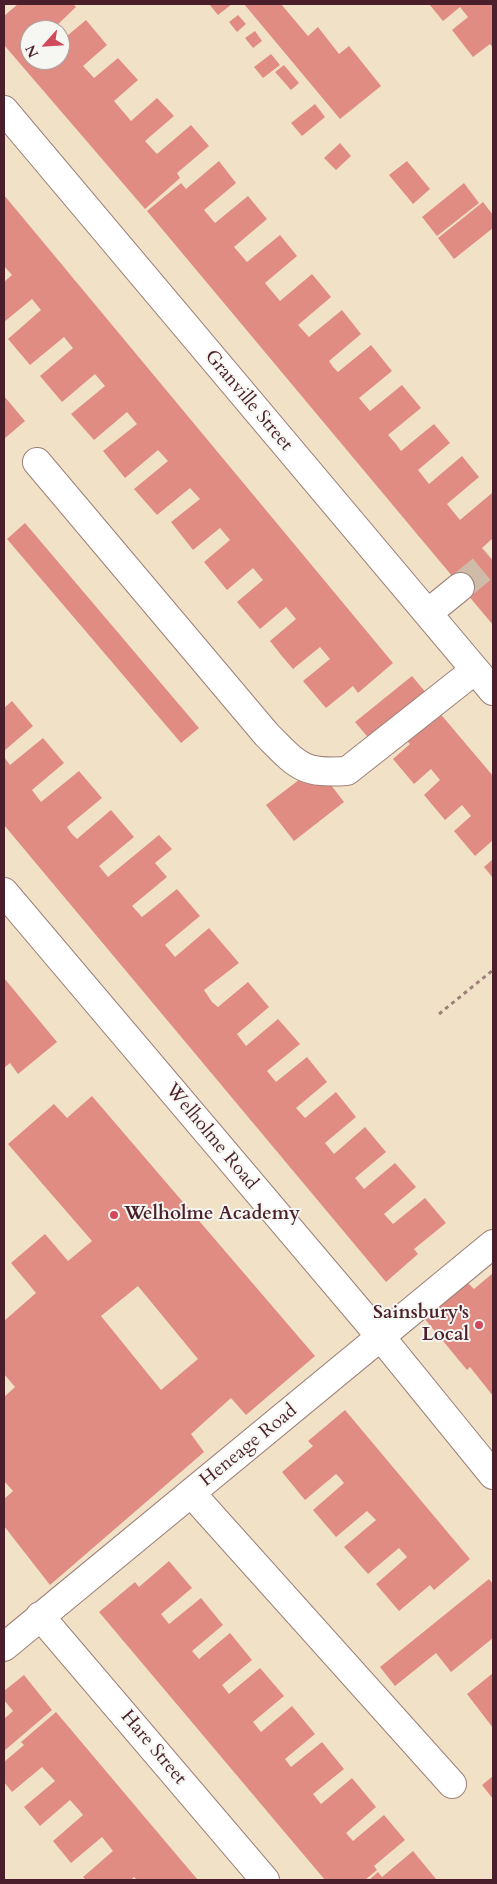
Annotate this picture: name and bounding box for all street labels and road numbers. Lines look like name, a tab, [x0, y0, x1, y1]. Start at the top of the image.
street label: Granville Street	[199, 346, 297, 456]
street label: Welholme Road	[160, 1079, 262, 1195]
street label: Heneage Road	[196, 1400, 302, 1492]
street label: Hare Street	[115, 1706, 191, 1790]

